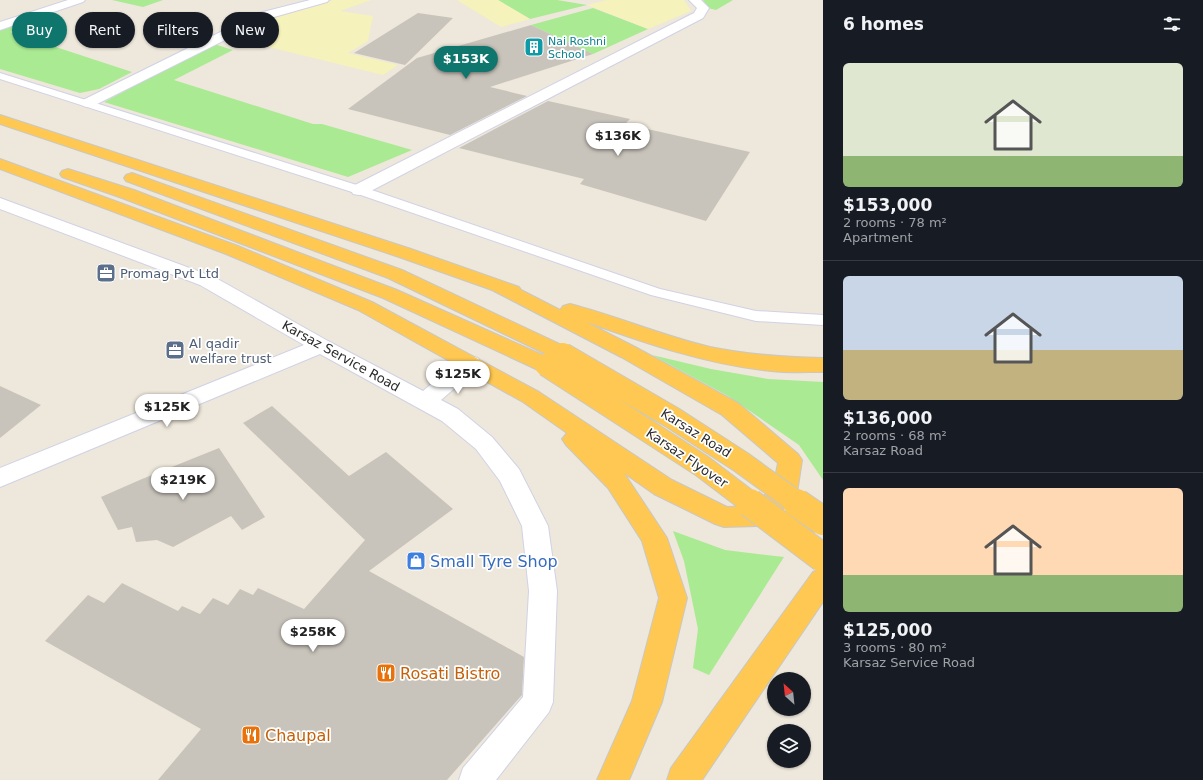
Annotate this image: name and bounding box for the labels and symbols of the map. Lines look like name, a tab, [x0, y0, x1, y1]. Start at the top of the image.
place label: Nai Roshni School	[548, 35, 606, 61]
building icon: Nai Roshni School	[523, 36, 545, 58]
pin: $153K	[438, 46, 494, 80]
pin: $136K	[590, 123, 646, 157]
office icon: Promag Pvt Ltd	[95, 262, 117, 284]
place label: Promag Pvt Ltd	[120, 266, 219, 281]
street label: Karsaz Service Road	[280, 317, 402, 395]
place label: Al qadir welfare trust	[189, 336, 272, 366]
office icon: Al qadir welfare trust	[164, 339, 186, 361]
pin: $125K	[430, 361, 486, 395]
pin: $125K	[139, 394, 195, 428]
street label: Karsaz Road	[658, 405, 734, 461]
street label: Karsaz Flyover	[643, 425, 731, 491]
pin: $219K	[155, 467, 211, 501]
shop icon: Small Tyre Shop	[405, 550, 427, 572]
place label: Small Tyre Shop	[430, 552, 558, 571]
pin: $258K	[285, 619, 341, 653]
restaurant icon: Rosati Bistro	[375, 662, 397, 684]
place label: Rosati Bistro	[400, 664, 500, 683]
north arrow	[767, 672, 811, 716]
restaurant icon: Chaupal	[240, 724, 262, 746]
place label: Chaupal	[265, 726, 331, 745]

